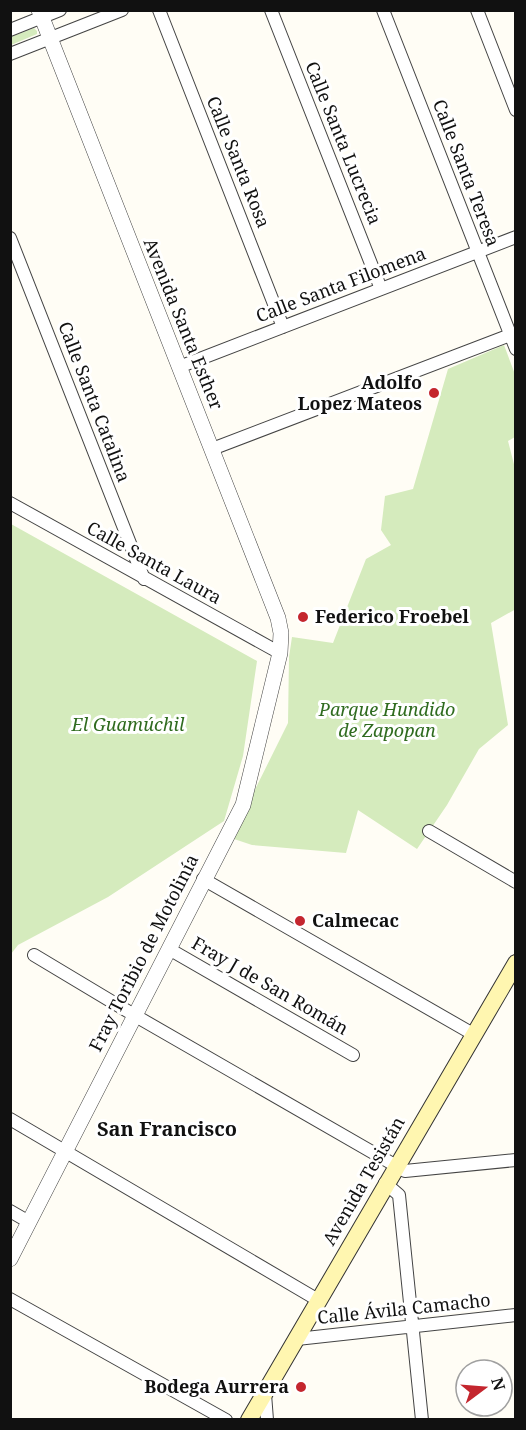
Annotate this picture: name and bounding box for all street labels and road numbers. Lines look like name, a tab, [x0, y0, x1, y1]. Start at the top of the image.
street label: Calle Santa Lucrecia	[300, 58, 388, 228]
street label: Calle Santa Rosa	[202, 92, 276, 231]
street label: Calle Santa Teresa	[428, 96, 506, 250]
street label: Avenida Santa Esther	[139, 234, 229, 413]
street label: Calle Santa Filomena	[252, 241, 429, 328]
street label: Calle Santa Catalina	[53, 318, 137, 485]
street label: Calle Santa Laura	[83, 515, 226, 609]
street label: Fray Toribio de Motolinía	[83, 850, 203, 1055]
street label: Fray J de San Román	[188, 930, 353, 1040]
street label: Avenida Tesistán	[317, 1111, 410, 1249]
street label: Calle Ávila Camacho	[316, 1287, 492, 1329]

